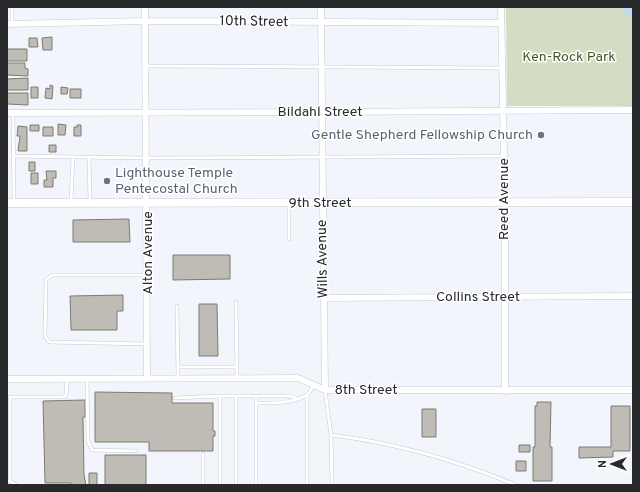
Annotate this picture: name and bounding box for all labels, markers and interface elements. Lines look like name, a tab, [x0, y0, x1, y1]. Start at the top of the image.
street label: 10th Street	[219, 13, 289, 31]
park label: Ken-Rock Park	[522, 49, 616, 66]
street label: Bildahl Street	[277, 104, 363, 121]
place label: Gentle Shepherd Fellowship Church	[311, 127, 533, 144]
marker: Gentle Shepherd Fellowship Church	[536, 130, 546, 140]
street label: Reed Avenue	[496, 158, 513, 240]
place label: Lighthouse Temple Pentecostal Church	[115, 165, 238, 198]
marker: Lighthouse Temple Pentecostal Church	[102, 176, 112, 186]
street label: 9th Street	[288, 195, 352, 212]
street label: Alton Avenue	[140, 211, 157, 295]
street label: Wills Avenue	[314, 219, 332, 299]
street label: Collins Street	[436, 289, 520, 306]
street label: 8th Street	[334, 382, 398, 399]
north arrow	[592, 444, 632, 484]
text: N	[596, 460, 610, 468]

